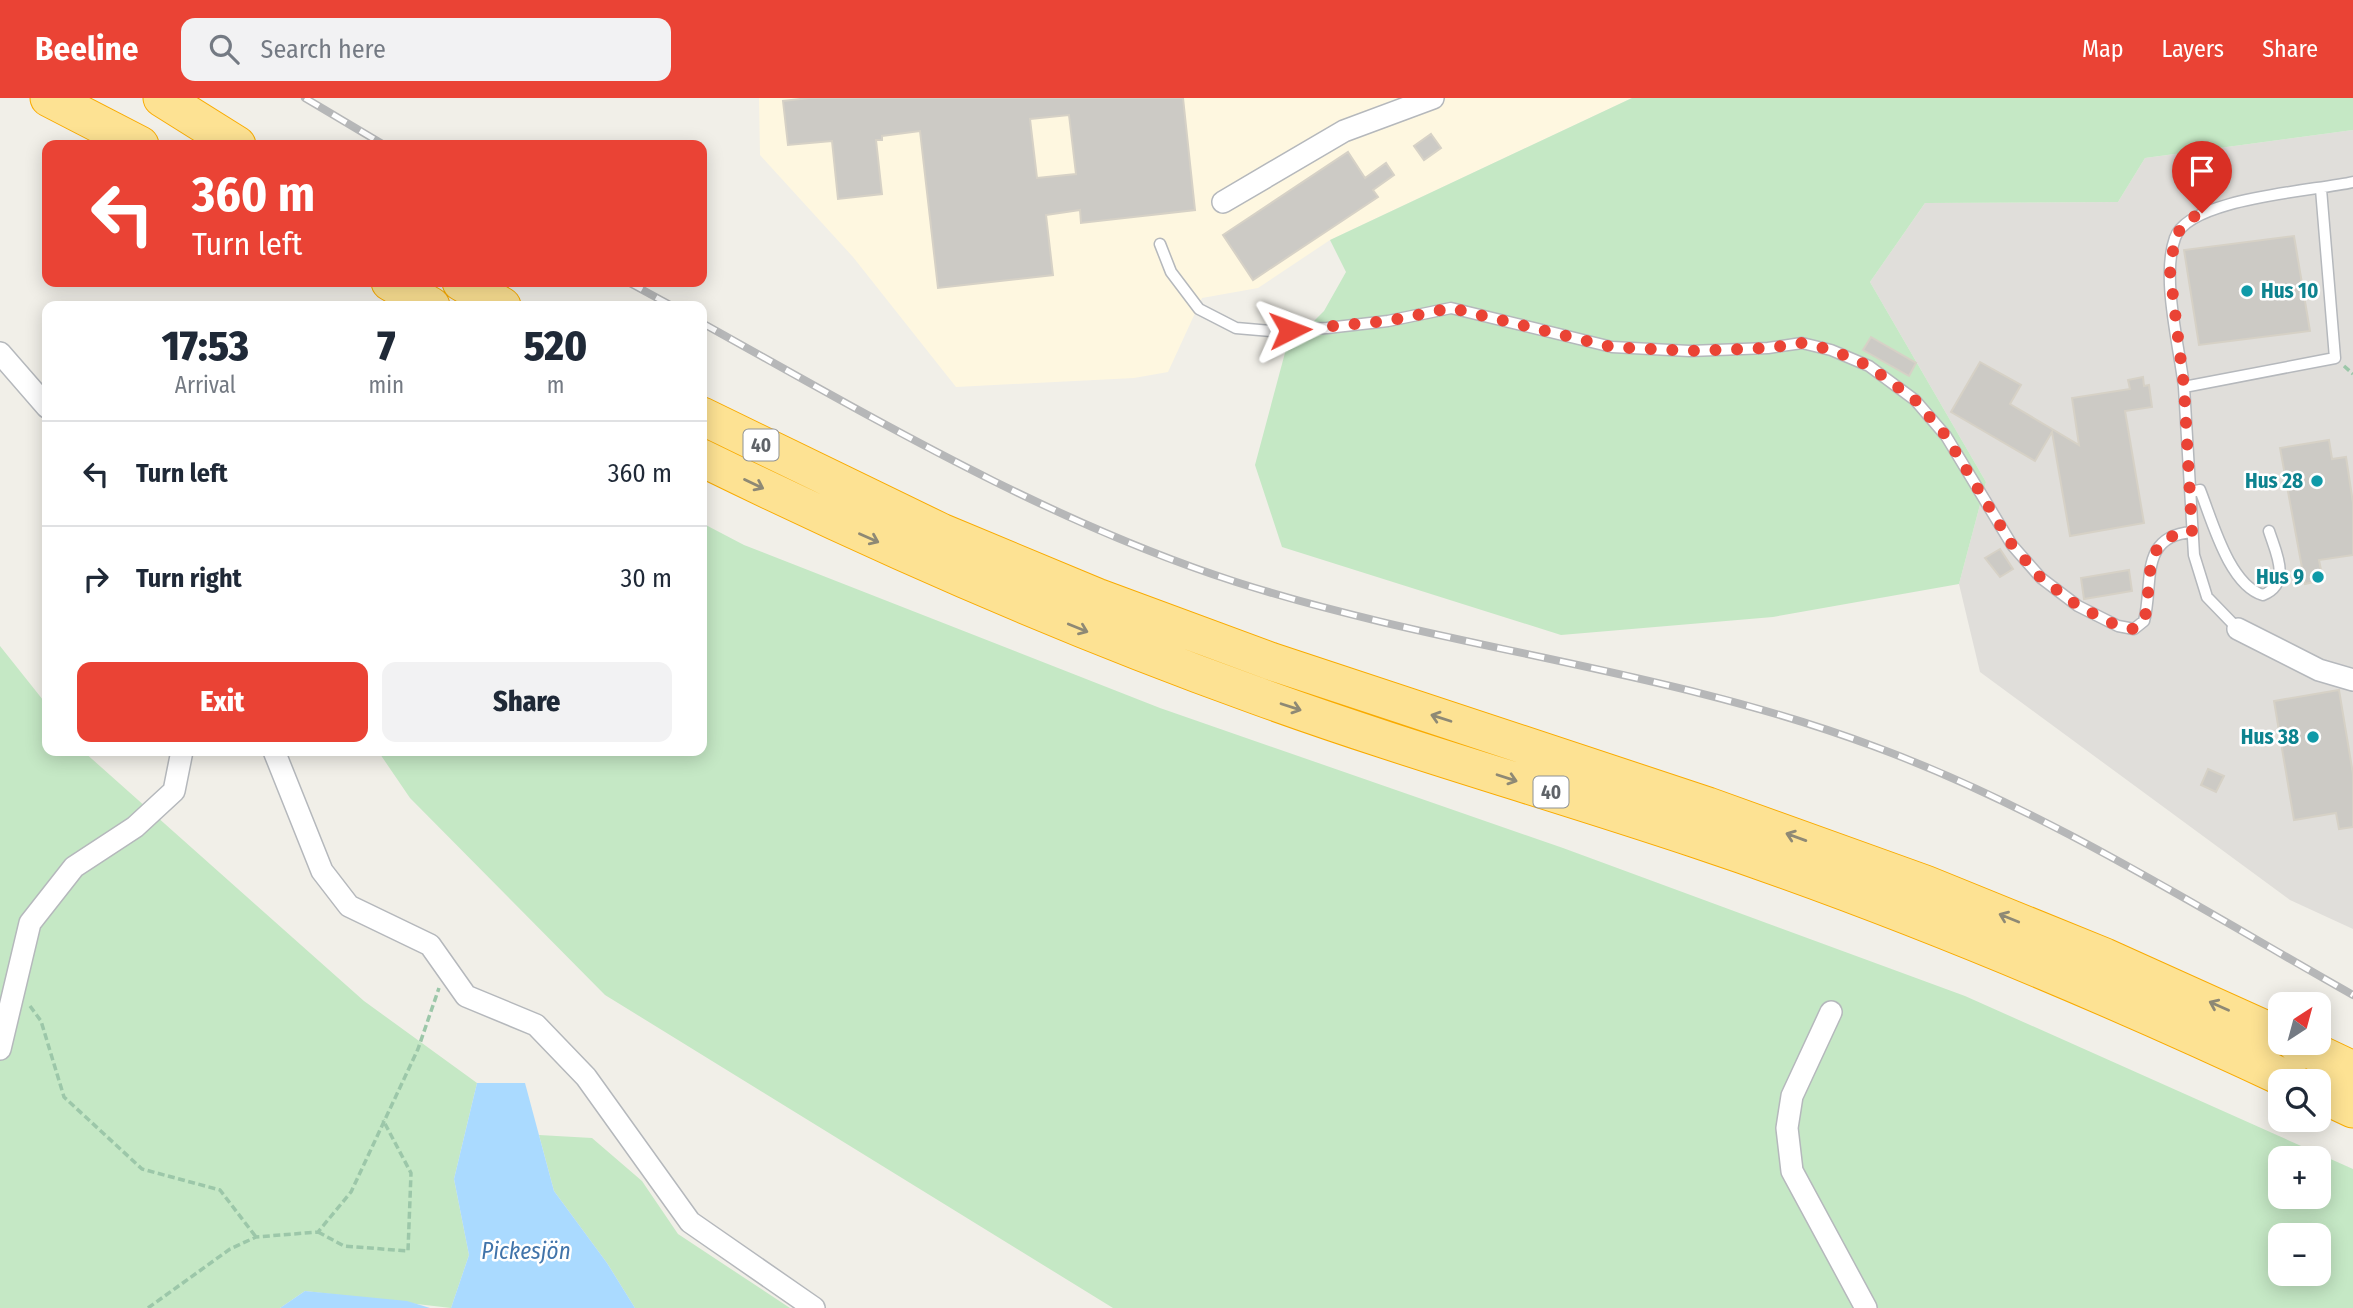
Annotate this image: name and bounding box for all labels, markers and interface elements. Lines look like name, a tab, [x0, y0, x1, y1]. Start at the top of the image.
search box	[181, 18, 671, 81]
text: Beeline	[35, 29, 139, 69]
icon: search	[205, 30, 243, 68]
text: Search here	[261, 34, 386, 65]
text: Map	[2082, 35, 2124, 63]
text: Layers	[2162, 35, 2224, 63]
text: Share	[2262, 35, 2318, 63]
pin	[2172, 141, 2232, 213]
icon: arrive	[2183, 152, 2221, 190]
text: 360 m	[192, 165, 315, 224]
icon: left	[77, 168, 168, 259]
text: Turn left	[192, 225, 302, 263]
place label: Hus 10	[2261, 278, 2318, 304]
marker: Hus 10	[2239, 283, 2255, 299]
position arrow	[1253, 293, 1327, 367]
text: 17:53	[162, 321, 249, 371]
text: 7	[377, 321, 395, 371]
text: 520	[524, 321, 587, 371]
text: Arrival	[175, 371, 236, 399]
text: min	[369, 371, 404, 399]
text: m	[547, 371, 564, 399]
road number: 40	[744, 430, 778, 460]
icon: left	[77, 455, 115, 493]
text: Turn left	[136, 458, 228, 489]
text: 360 m	[608, 458, 672, 489]
place label: Hus 28	[2245, 468, 2303, 494]
marker: Hus 28	[2309, 473, 2325, 489]
one-way arrow	[743, 477, 764, 491]
one-way arrow	[857, 532, 879, 545]
icon: right	[77, 560, 115, 598]
text: Turn right	[136, 563, 242, 594]
text: 30 m	[621, 563, 672, 594]
place label: Hus 9	[2256, 564, 2304, 590]
marker: Hus 9	[2310, 569, 2326, 585]
one-way arrow	[1066, 622, 1088, 635]
button: Exit	[77, 662, 368, 742]
button: Share	[382, 662, 672, 742]
one-way arrow	[1279, 702, 1301, 714]
one-way arrow	[1431, 711, 1453, 723]
place label: Hus 38	[2241, 724, 2299, 750]
marker: Hus 38	[2305, 729, 2321, 745]
one-way arrow	[1495, 773, 1517, 785]
road number: 40	[1534, 776, 1568, 807]
one-way arrow	[1786, 830, 1808, 843]
one-way arrow	[1999, 910, 2020, 923]
north arrow	[2268, 992, 2331, 1055]
map controls	[2268, 992, 2331, 1286]
one-way arrow	[2208, 999, 2230, 1012]
button: search	[2268, 1069, 2331, 1132]
button: +	[2268, 1146, 2331, 1209]
button: −	[2268, 1223, 2331, 1286]
water label: Pickesjön	[481, 1237, 571, 1265]

